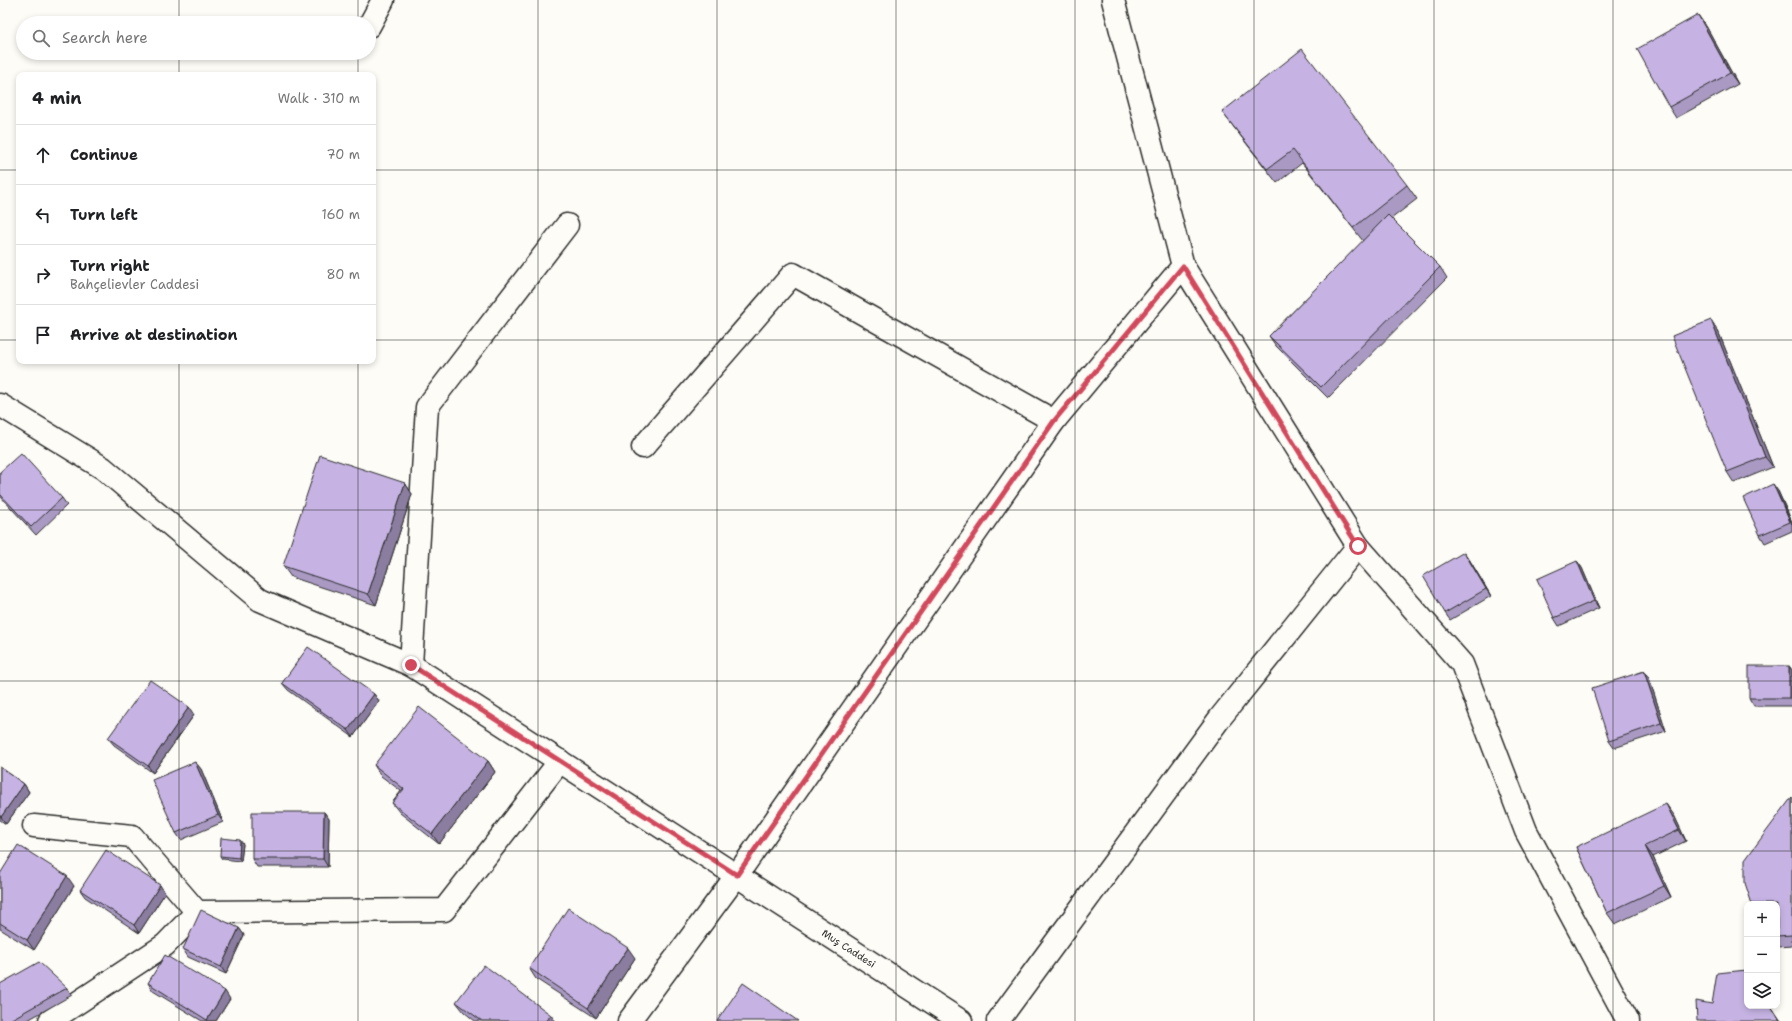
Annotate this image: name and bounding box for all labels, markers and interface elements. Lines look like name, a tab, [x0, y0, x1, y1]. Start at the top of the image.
search box	[16, 16, 376, 60]
icon: search	[30, 27, 52, 49]
text: Search here	[62, 28, 148, 48]
text: 4 min	[32, 87, 82, 109]
text: Walk · 310 m	[278, 90, 360, 107]
icon: ahead	[32, 144, 54, 166]
text: Continue	[70, 145, 138, 165]
text: 70 m	[326, 146, 360, 163]
icon: left	[32, 204, 54, 226]
text: Turn left	[70, 205, 138, 225]
text: 160 m	[322, 206, 360, 223]
text: Turn right	[70, 256, 150, 276]
icon: right	[32, 264, 54, 286]
text: 80 m	[326, 266, 360, 283]
text: Bahçelievler Caddesi	[70, 276, 199, 293]
icon: arrive	[32, 324, 54, 346]
text: Arrive at destination	[70, 325, 238, 345]
route start	[1349, 537, 1367, 555]
route end	[402, 656, 420, 674]
map controls	[1744, 901, 1780, 1009]
button: +	[1744, 901, 1780, 937]
street label: Muş Caddesi	[819, 926, 878, 971]
button: −	[1744, 937, 1780, 973]
button: layers	[1744, 973, 1780, 1009]

